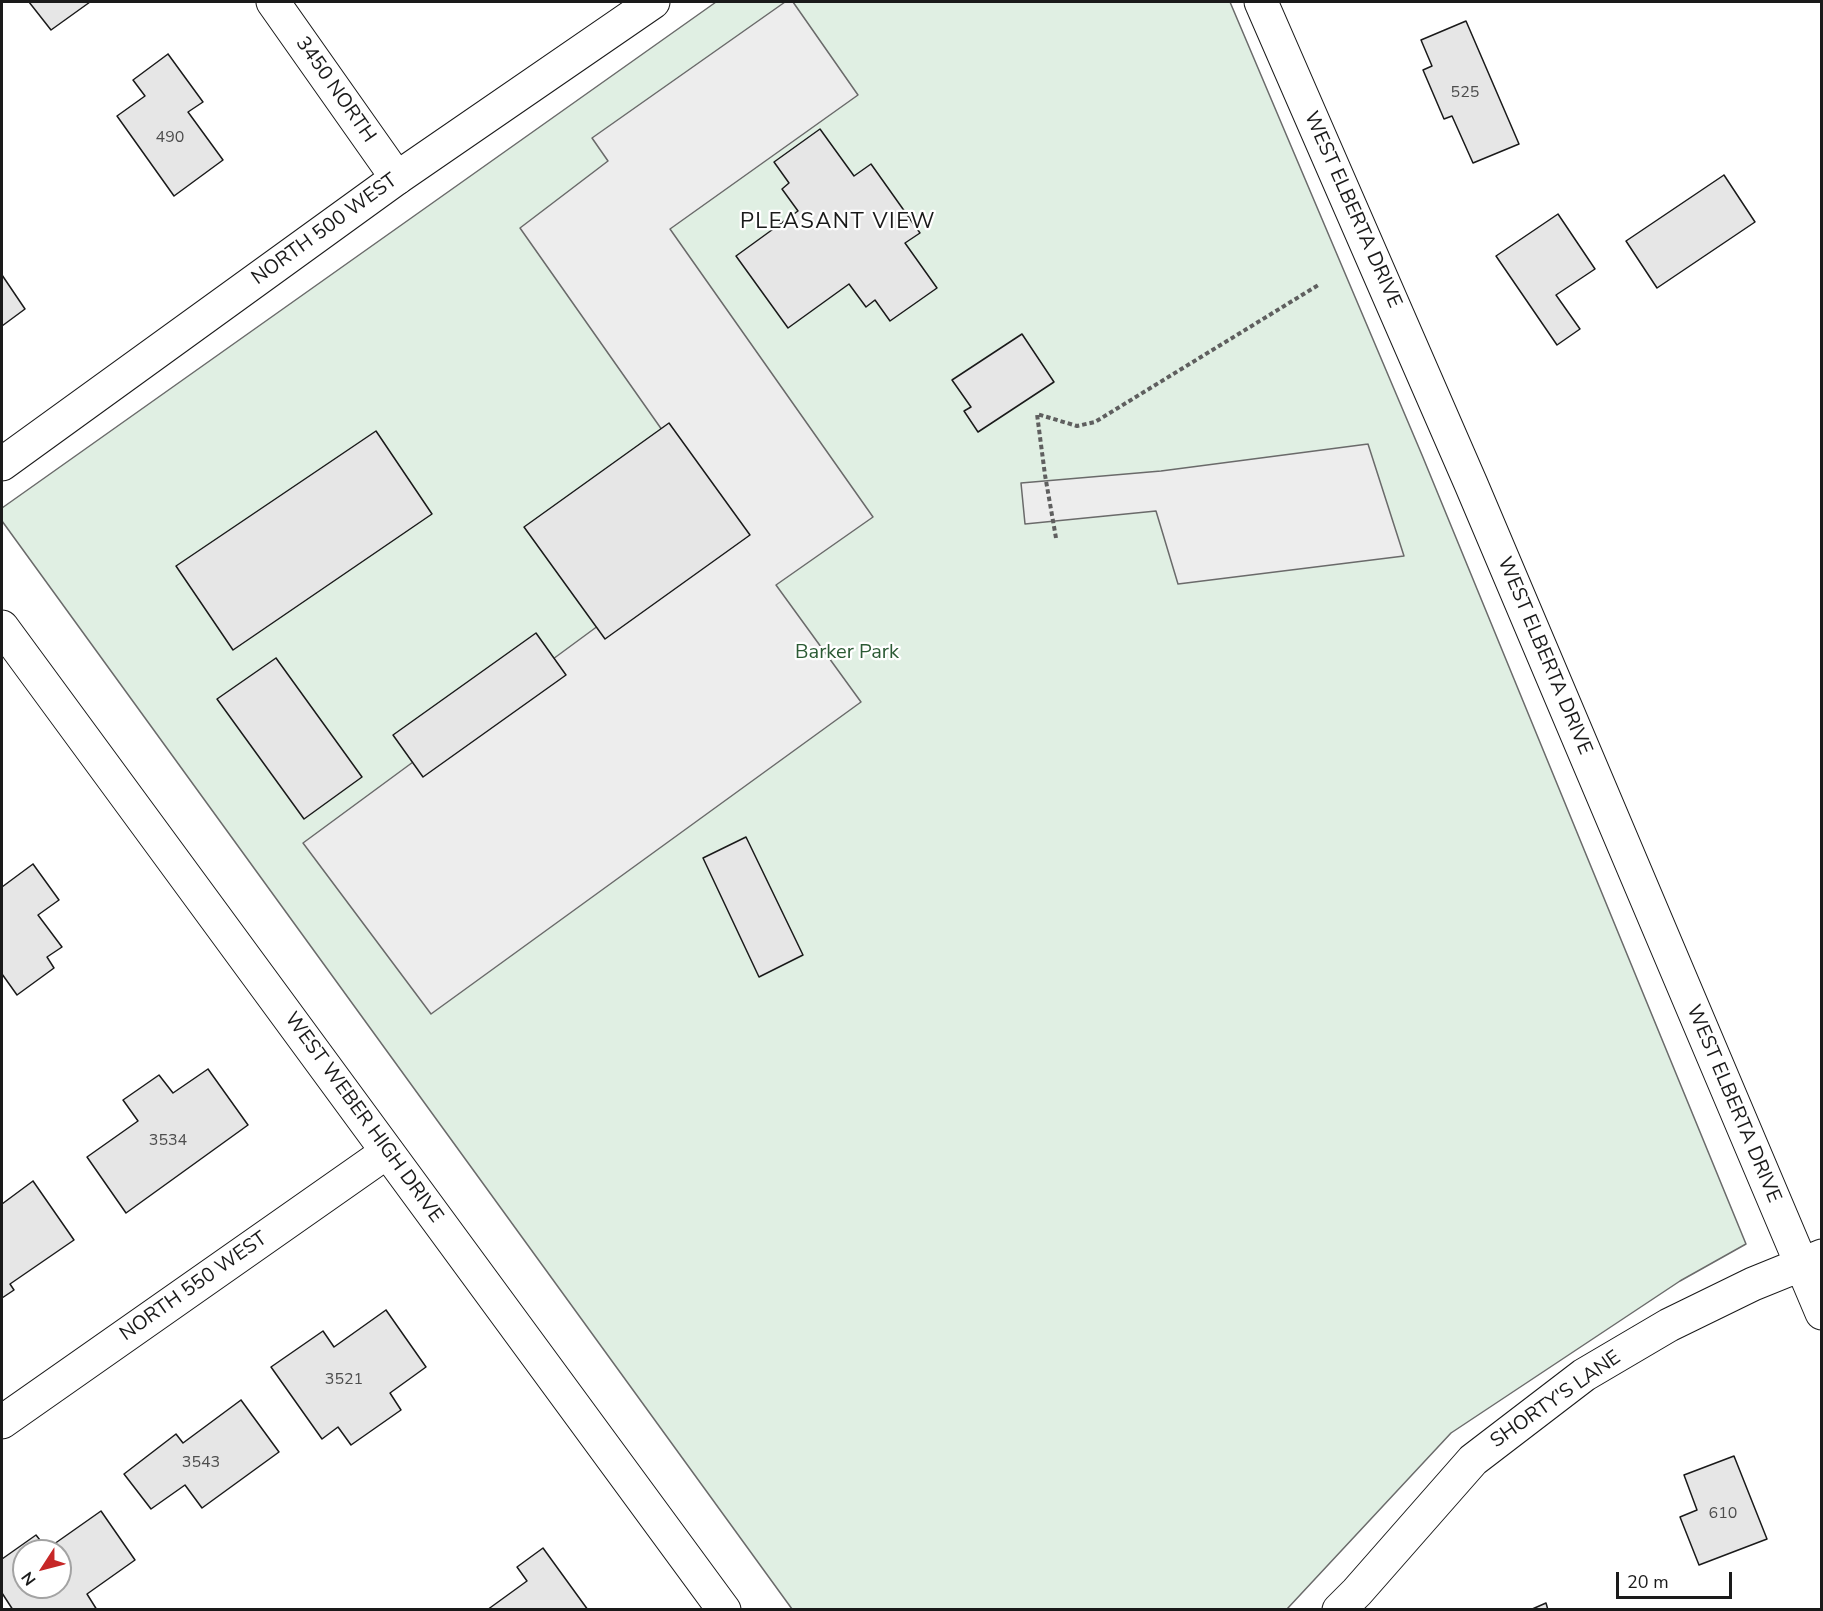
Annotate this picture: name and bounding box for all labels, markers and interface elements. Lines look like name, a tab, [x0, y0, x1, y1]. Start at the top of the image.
street label: 3450 NORTH	[290, 33, 380, 147]
house number: 525	[1451, 83, 1479, 103]
street label: WEST ELBERTA DRIVE	[1298, 108, 1406, 312]
house number: 490	[156, 128, 184, 148]
street label: NORTH 500 WEST	[247, 169, 403, 291]
district label: PLEASANT VIEW	[740, 210, 936, 236]
street label: WEST ELBERTA DRIVE	[1491, 554, 1597, 758]
park label: Barker Park	[795, 641, 899, 665]
street label: WEST ELBERTA DRIVE	[1680, 1002, 1786, 1206]
street label: WEST WEBER HIGH DRIVE	[279, 1008, 447, 1228]
house number: 3534	[149, 1131, 187, 1151]
street label: NORTH 550 WEST	[116, 1227, 272, 1347]
street label: SHORTY'S LANE	[1486, 1346, 1626, 1454]
house number: 3521	[325, 1370, 363, 1390]
house number: 3543	[182, 1453, 220, 1473]
house number: 610	[1709, 1504, 1737, 1524]
north arrow	[12, 1539, 72, 1599]
scale bar	[1619, 1560, 1734, 1598]
text: N	[17, 1567, 41, 1590]
text: 20 m	[1627, 1570, 1669, 1594]

